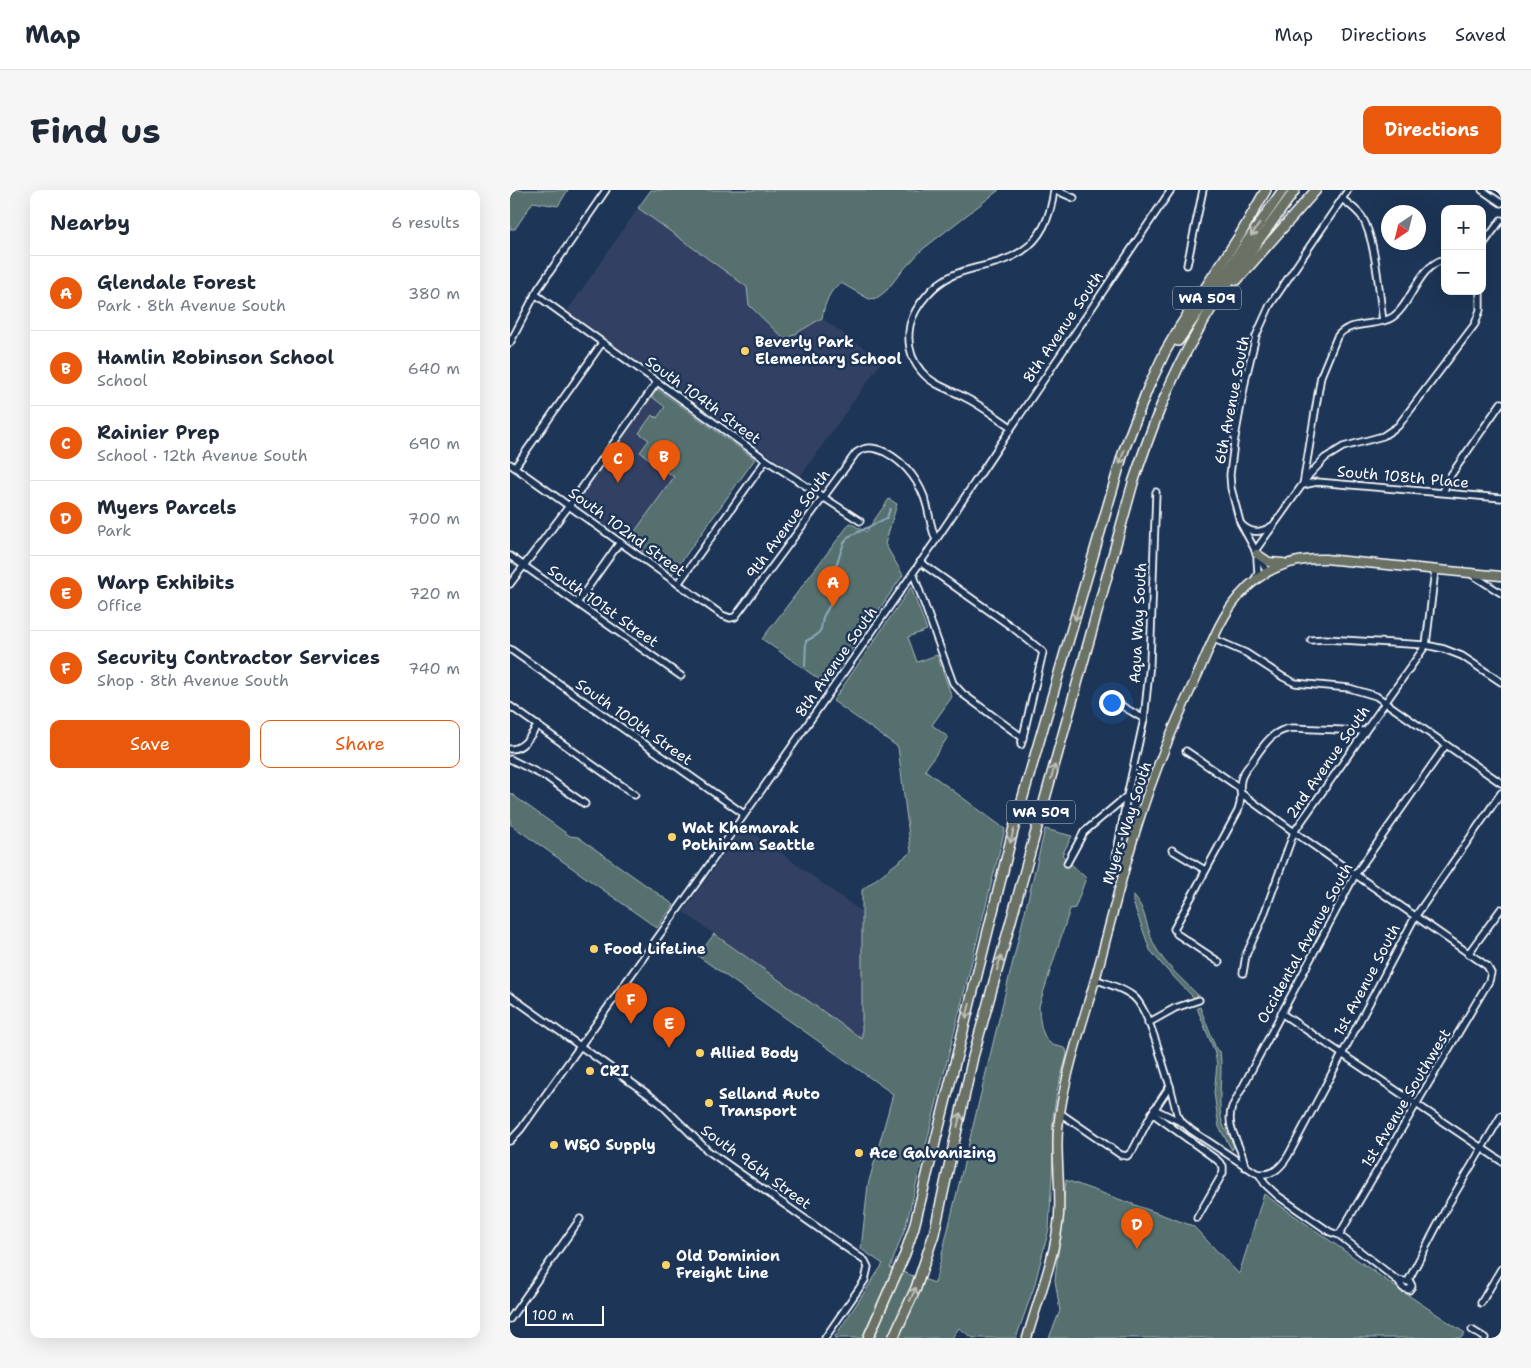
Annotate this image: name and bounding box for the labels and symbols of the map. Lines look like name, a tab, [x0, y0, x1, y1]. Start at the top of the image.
north arrow	[1381, 205, 1426, 250]
one-way arrow	[1249, 223, 1260, 236]
street label: 8th Avenue South	[1018, 267, 1108, 387]
road number: WA 509	[1173, 286, 1241, 310]
place label: Beverly Park Elementary School	[755, 332, 902, 369]
street label: 6th Avenue South	[1210, 334, 1254, 466]
marker: Beverly Park Elementary School	[739, 345, 751, 357]
street label: South 104th Street	[641, 351, 765, 449]
pin: B	[648, 440, 680, 481]
pin: C	[602, 442, 634, 483]
one-way arrow	[1117, 449, 1126, 464]
street label: South 108th Place	[1336, 461, 1470, 493]
street label: 9th Avenue South	[742, 466, 834, 582]
street label: South 102nd Street	[565, 483, 689, 581]
street label: South 101st Street	[544, 560, 662, 652]
street label: Aqua Way South	[1125, 562, 1151, 684]
pin: A	[817, 566, 849, 607]
street label: 8th Avenue South	[790, 603, 882, 721]
one-way arrow	[1072, 605, 1081, 621]
street label: South 100th Street	[572, 674, 696, 770]
your location	[1099, 690, 1125, 716]
street label: 2nd Avenue South	[1282, 702, 1374, 822]
street label: Myers Way South	[1098, 759, 1156, 887]
one-way arrow	[1048, 765, 1058, 781]
road number: WA 509	[1007, 800, 1075, 824]
place label: Wat Khemarak Pothiram Seattle	[682, 818, 815, 855]
one-way arrow	[1007, 828, 1016, 844]
marker: Wat Khemarak Pothiram Seattle	[666, 831, 678, 843]
street label: Occidental Avenue South	[1252, 859, 1358, 1027]
street label: 1st Avenue South	[1329, 921, 1405, 1039]
place label: Food LifeLine	[604, 939, 706, 959]
marker: Food LifeLine	[588, 943, 600, 955]
one-way arrow	[995, 955, 1005, 971]
pin: F	[615, 983, 647, 1024]
one-way arrow	[963, 1002, 972, 1018]
pin: E	[653, 1007, 685, 1048]
street label: 1st Avenue Southwest	[1357, 1025, 1455, 1171]
place label: Allied Body	[710, 1043, 799, 1063]
marker: Allied Body	[694, 1047, 706, 1059]
place label: CRI	[600, 1061, 629, 1081]
marker: CRI	[584, 1065, 596, 1077]
place label: Selland Auto Transport	[719, 1084, 820, 1121]
marker: Selland Auto Transport	[703, 1097, 715, 1109]
one-way arrow	[955, 1112, 964, 1128]
street label: South 96th Street	[697, 1120, 815, 1214]
place label: W&O Supply	[564, 1135, 656, 1155]
marker: W&O Supply	[548, 1139, 560, 1151]
place label: Ace Galvanizing	[869, 1143, 996, 1163]
marker: Ace Galvanizing	[853, 1147, 865, 1159]
pin: D	[1121, 1208, 1153, 1249]
place label: Old Dominion Freight Line	[676, 1246, 780, 1283]
marker: Old Dominion Freight Line	[660, 1259, 672, 1271]
one-way arrow	[908, 1287, 918, 1302]
scale bar	[525, 1303, 604, 1326]

